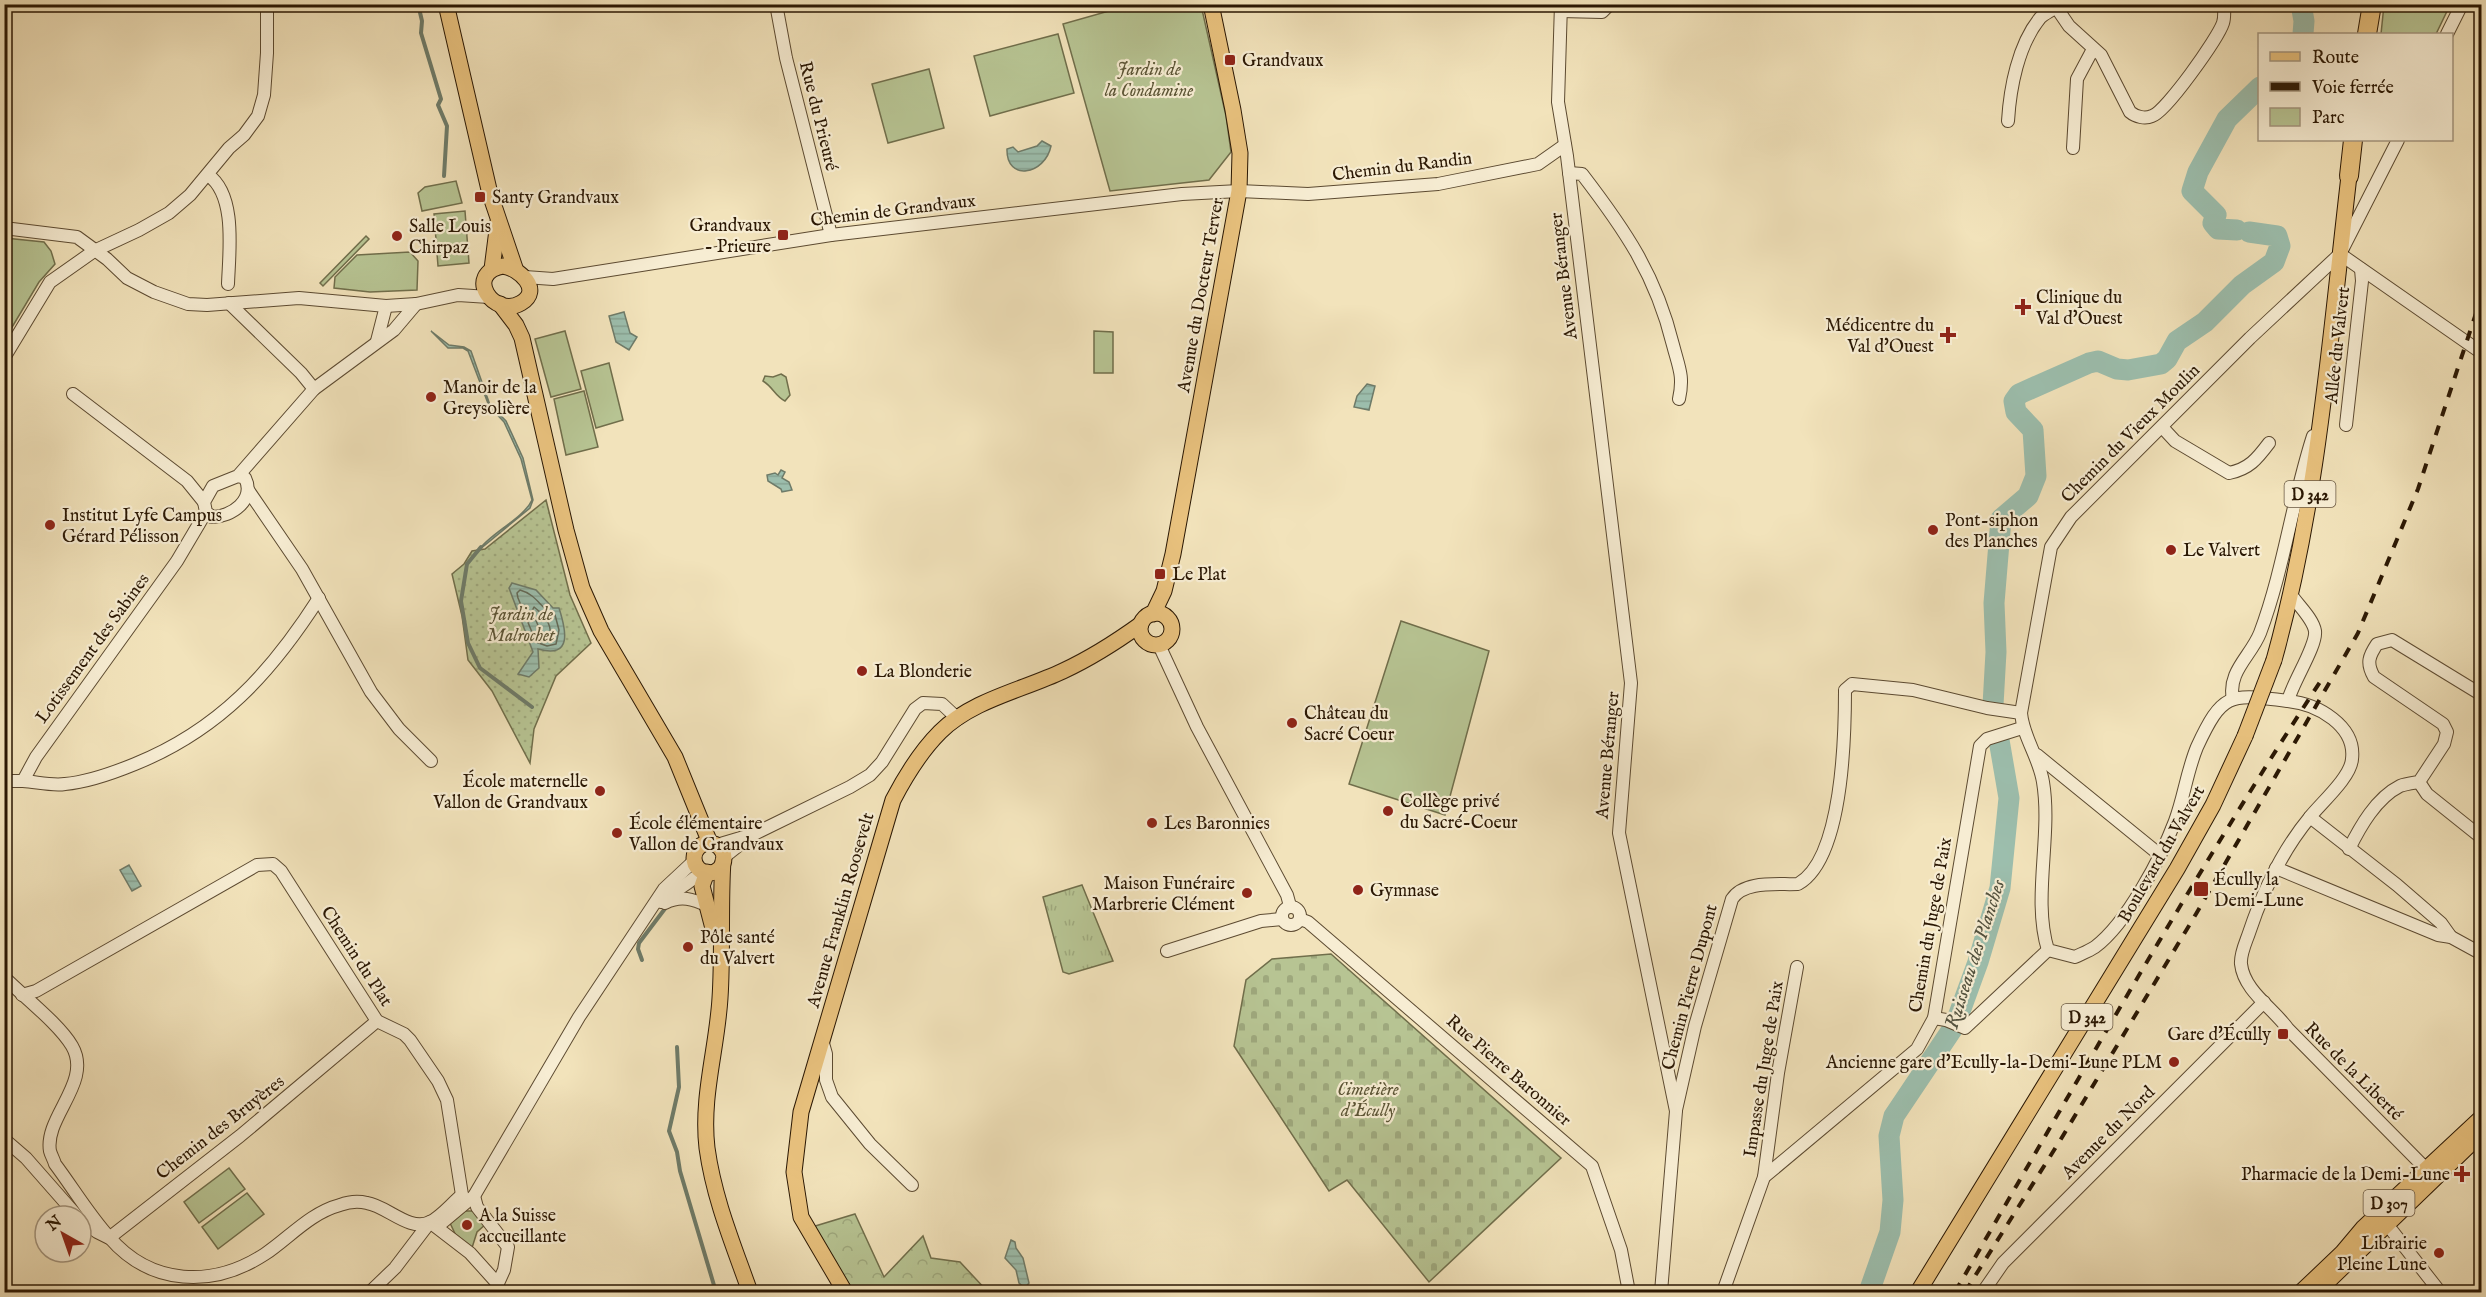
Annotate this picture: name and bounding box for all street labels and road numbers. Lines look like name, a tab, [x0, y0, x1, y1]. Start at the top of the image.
street label: Rue du Prieuré	[793, 59, 842, 174]
street label: Chemin du Randin	[1331, 147, 1474, 187]
street label: Chemin de Grandvaux	[809, 190, 977, 233]
street label: Avenue du Docteur Terver	[1173, 196, 1230, 395]
street label: Avenue Béranger	[1545, 211, 1584, 342]
street label: Allée du Valvert	[2321, 286, 2356, 406]
street label: Chemin du Vieux Moulin	[2057, 359, 2206, 509]
road number: D 342	[2284, 481, 2336, 507]
street label: Lotissement des Sabines	[31, 569, 155, 728]
street label: Avenue Béranger	[1591, 690, 1626, 821]
street label: Boulevard du Valvert	[2114, 782, 2211, 928]
street label: Avenue Franklin Roosevelt	[802, 810, 880, 1012]
street label: Chemin du Juge de Paix	[1905, 836, 1958, 1015]
street label: Chemin du Plat	[315, 902, 397, 1011]
street label: Chemin Pierre Dupont	[1657, 902, 1724, 1073]
street label: Impasse du Juge de Paix	[1739, 979, 1790, 1159]
road number: D 342	[2062, 1004, 2112, 1030]
street label: Rue Pierre Baronnier	[1441, 1010, 1576, 1132]
street label: Rue de la Liberté	[2299, 1018, 2407, 1126]
street label: Chemin des Bruyères	[152, 1071, 290, 1186]
street label: Avenue du Nord	[2057, 1081, 2161, 1185]
road number: D 307	[2364, 1190, 2414, 1216]

